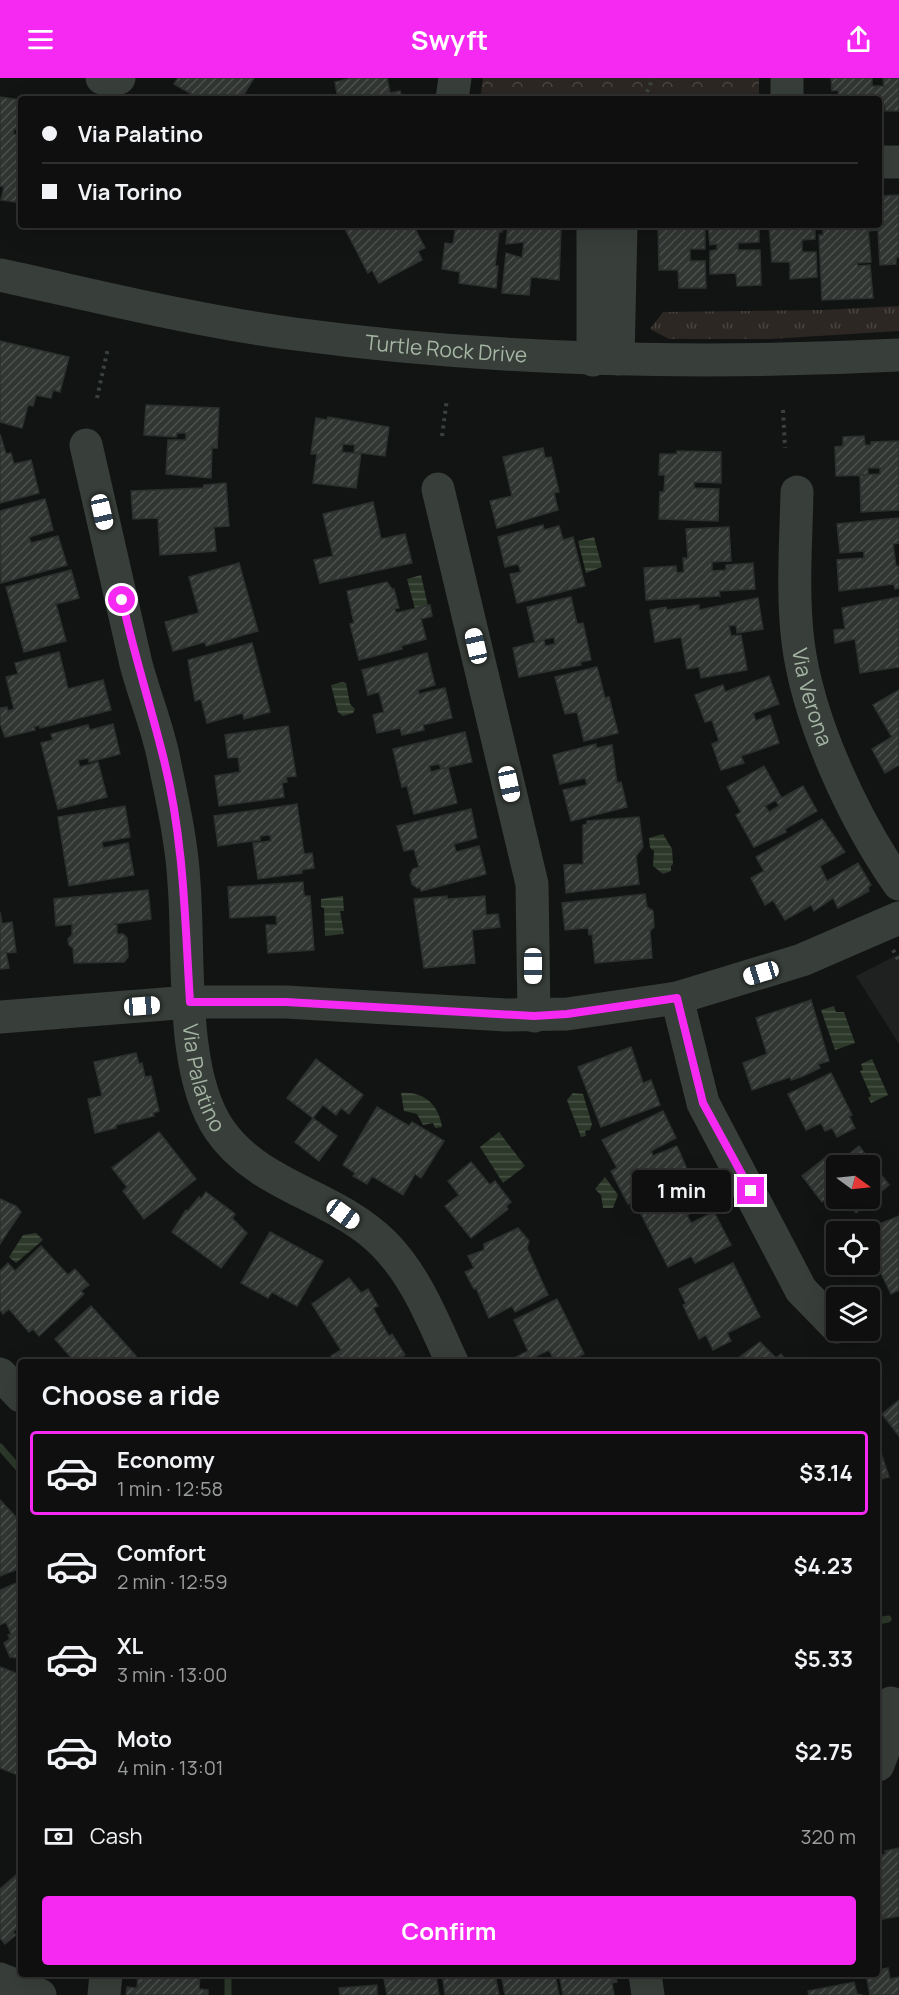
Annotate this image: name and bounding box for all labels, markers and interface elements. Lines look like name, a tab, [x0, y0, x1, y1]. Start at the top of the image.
text: Swyft	[411, 21, 488, 58]
icon: menu	[24, 23, 57, 56]
icon: share	[842, 23, 875, 56]
text: Via Palatino	[78, 119, 203, 149]
text: Via Torino	[78, 177, 182, 207]
street label: Turtle Rock Drive	[364, 328, 528, 368]
car	[89, 492, 115, 532]
route start	[108, 586, 135, 613]
car	[463, 626, 489, 666]
street label: Via Verona	[786, 646, 840, 750]
car	[496, 765, 522, 803]
car	[524, 948, 542, 984]
car	[741, 959, 781, 987]
car	[123, 996, 161, 1016]
street label: Via Palatino	[177, 1022, 232, 1137]
north arrow	[826, 1155, 880, 1209]
map controls	[826, 1155, 880, 1341]
callout: 1 min	[631, 1170, 730, 1212]
text: 1 min	[657, 1177, 706, 1204]
route end	[737, 1177, 764, 1204]
car	[323, 1196, 363, 1232]
button: locate	[826, 1221, 880, 1275]
button: layers	[826, 1287, 880, 1341]
text: Choose a ride	[42, 1376, 220, 1413]
text: Economy	[117, 1445, 215, 1475]
icon: car	[45, 1446, 99, 1500]
text: $3.14	[799, 1458, 853, 1488]
text: 1 min · 12:58	[117, 1475, 223, 1502]
text: Comfort	[117, 1538, 206, 1568]
icon: car	[45, 1539, 99, 1593]
text: $4.23	[794, 1551, 853, 1581]
text: 2 min · 12:59	[117, 1568, 228, 1595]
text: XL	[117, 1631, 143, 1661]
icon: car	[45, 1632, 99, 1686]
text: $5.33	[794, 1644, 853, 1674]
text: 3 min · 13:00	[117, 1661, 227, 1688]
text: Moto	[117, 1724, 172, 1754]
icon: car	[45, 1725, 99, 1779]
text: $2.75	[795, 1737, 853, 1767]
text: 4 min · 13:01	[117, 1754, 224, 1781]
icon: cash	[42, 1820, 75, 1853]
text: Cash	[90, 1821, 143, 1851]
text: 320 m	[800, 1823, 856, 1850]
button: Confirm	[42, 1896, 856, 1965]

